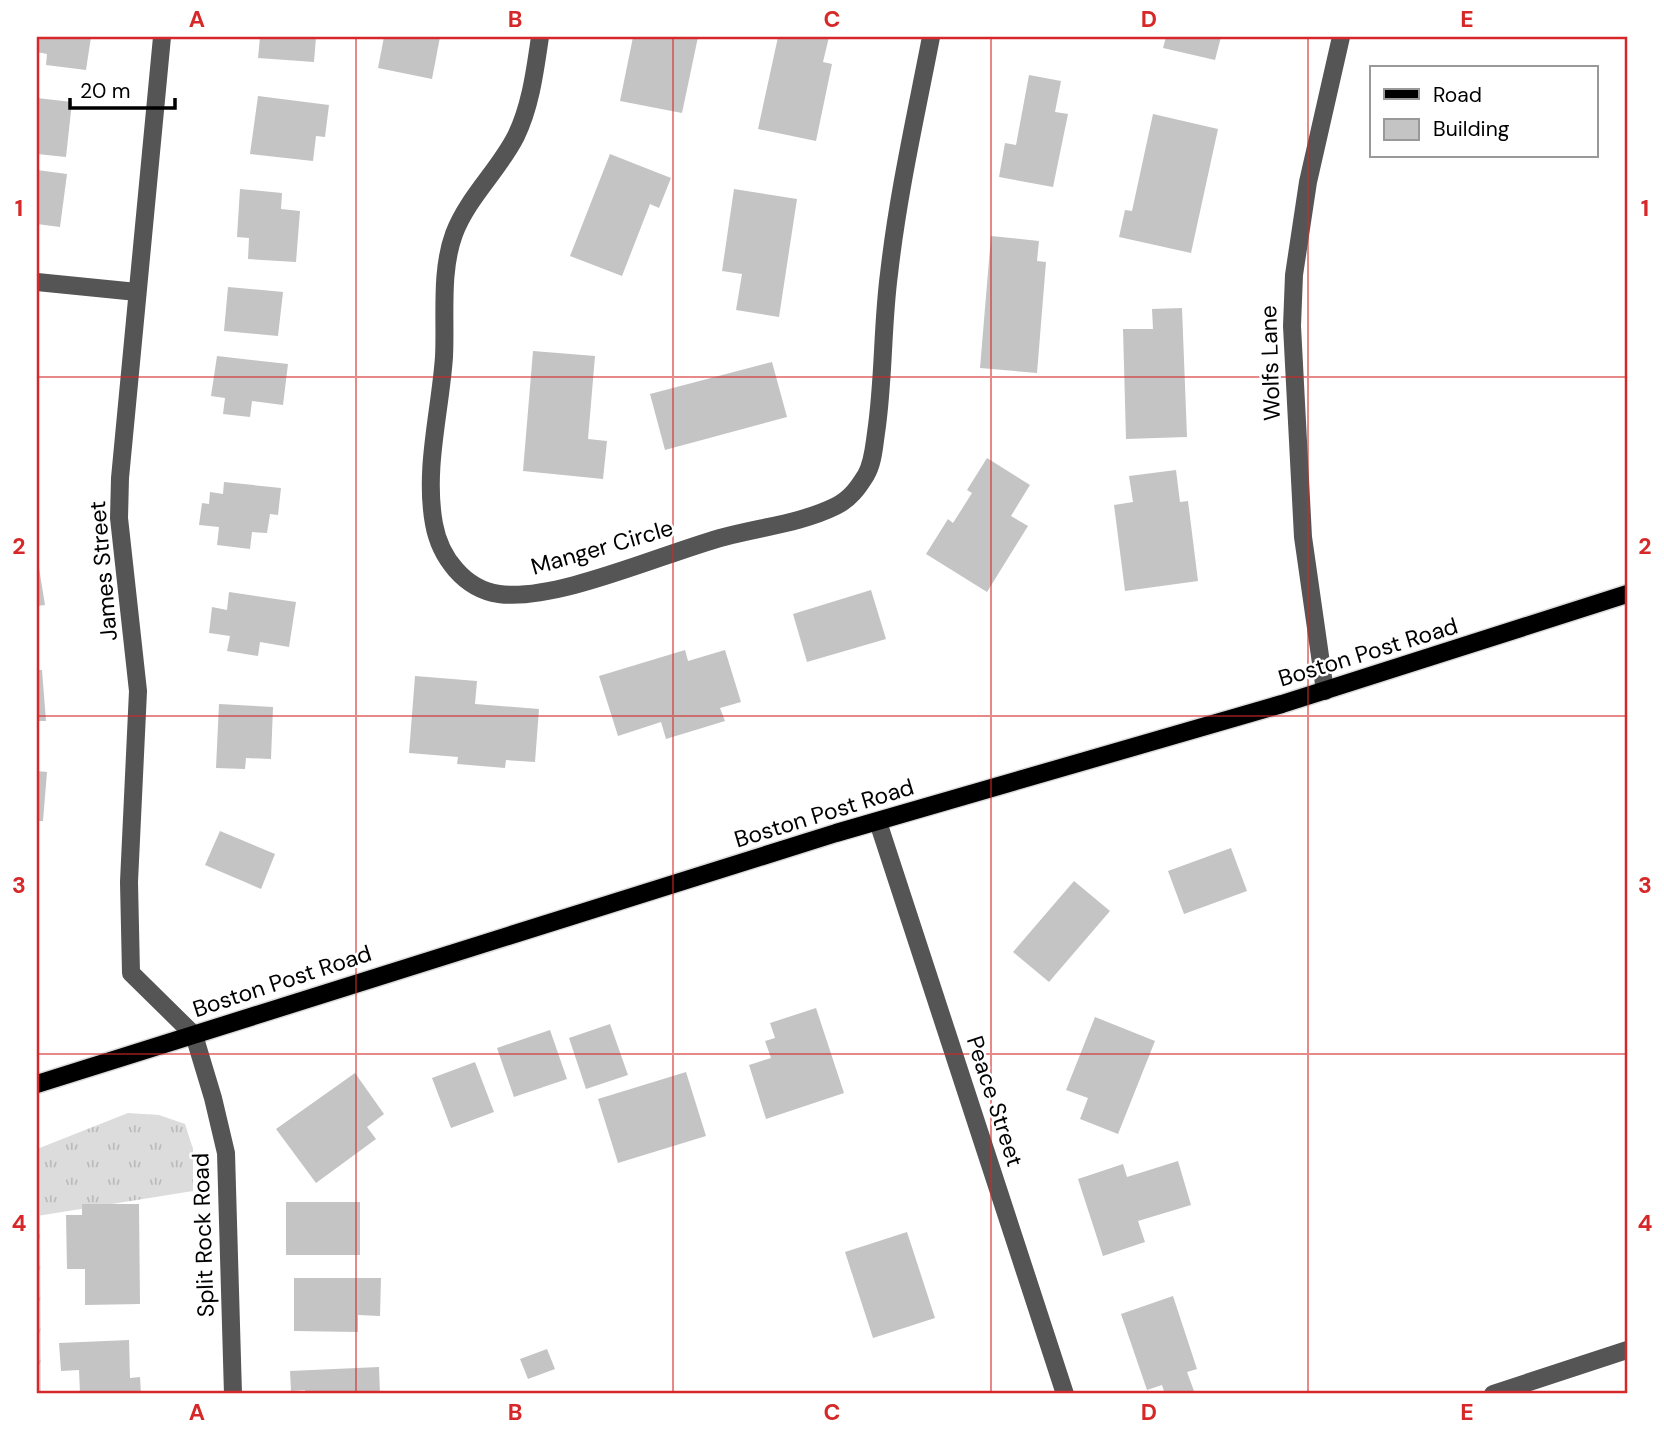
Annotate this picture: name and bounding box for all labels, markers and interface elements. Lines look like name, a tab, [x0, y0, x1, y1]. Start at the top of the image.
text: A	[189, 4, 205, 34]
text: B	[508, 4, 522, 34]
text: C	[824, 4, 840, 34]
text: D	[1141, 4, 1157, 34]
text: E	[1460, 4, 1474, 34]
scale bar	[70, 66, 175, 110]
legend	[1370, 66, 1598, 158]
text: 20 m	[80, 77, 131, 105]
text: Road	[1433, 81, 1482, 109]
text: Building	[1433, 115, 1510, 143]
text: 1	[15, 193, 23, 223]
text: 1	[1641, 193, 1649, 223]
street label: Wolfs Lane	[1253, 305, 1287, 421]
street label: James Street	[82, 500, 124, 642]
street label: Manger Circle	[527, 512, 677, 582]
text: 2	[12, 531, 26, 561]
text: 2	[1638, 531, 1652, 561]
street label: Boston Post Road	[1275, 610, 1461, 694]
street label: Boston Post Road	[731, 771, 917, 855]
text: 3	[12, 870, 26, 900]
text: 3	[1638, 870, 1652, 900]
street label: Boston Post Road	[189, 938, 375, 1024]
street label: Peace Street	[960, 1032, 1030, 1170]
street label: Split Rock Road	[185, 1152, 221, 1318]
text: 4	[12, 1208, 27, 1238]
text: 4	[1638, 1208, 1653, 1238]
text: A	[189, 1397, 205, 1427]
text: B	[508, 1397, 522, 1427]
text: C	[824, 1397, 840, 1427]
text: D	[1141, 1397, 1157, 1427]
text: E	[1460, 1397, 1474, 1427]

